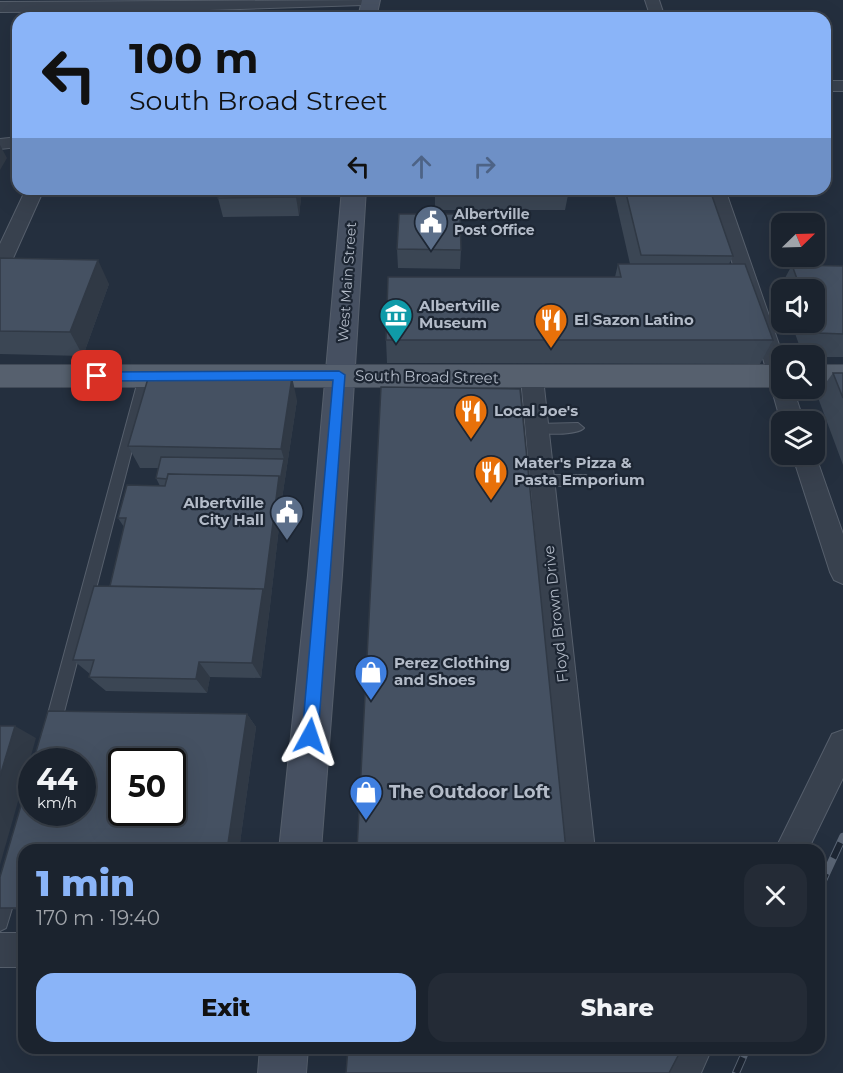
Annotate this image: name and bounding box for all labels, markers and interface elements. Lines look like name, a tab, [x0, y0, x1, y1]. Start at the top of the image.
text: 100 m	[129, 32, 258, 84]
icon: left	[30, 36, 108, 114]
text: South Broad Street	[129, 84, 388, 117]
icon: left	[342, 150, 375, 183]
icon: ahead	[405, 150, 438, 183]
icon: right	[468, 150, 501, 183]
public building icon: Albertville Post Office	[413, 204, 449, 251]
place label: Albertville Post Office	[453, 205, 535, 239]
north arrow	[771, 213, 825, 267]
map controls	[771, 213, 825, 465]
street label: West Main Street	[334, 221, 360, 343]
button: sound	[771, 279, 825, 333]
place label: Albertville Museum	[418, 296, 500, 332]
museum icon: Albertville Museum	[378, 297, 414, 344]
restaurant icon: El Sazon Latino	[533, 302, 569, 349]
place label: El Sazon Latino	[574, 310, 694, 329]
button: search	[771, 345, 825, 399]
pin	[71, 350, 122, 401]
icon: arrive	[80, 359, 113, 392]
street label: South Broad Street	[355, 366, 499, 387]
restaurant icon: Local Joe's	[453, 393, 489, 440]
place label: Local Joe's	[494, 401, 578, 420]
button: layers	[771, 411, 825, 465]
place label: Mater's Pizza & Pasta Emporium	[514, 453, 645, 489]
restaurant icon: Mater's Pizza & Pasta Emporium	[473, 454, 509, 501]
place label: Albertville City Hall	[182, 493, 264, 529]
public building icon: Albertville City Hall	[269, 494, 305, 541]
street label: Floyd Brown Drive	[539, 545, 572, 683]
place label: Perez Clothing and Shoes	[394, 653, 510, 689]
shop icon: Perez Clothing and Shoes	[353, 654, 389, 701]
position arrow	[278, 704, 342, 768]
speed limit sign: 50	[108, 748, 186, 826]
text: 44	[36, 761, 78, 798]
shop icon: The Outdoor Loft	[348, 774, 384, 821]
place label: The Outdoor Loft	[389, 781, 551, 803]
text: km/h	[37, 793, 77, 812]
text: 1 min	[36, 861, 135, 905]
button: close	[744, 864, 807, 927]
text: 170 m · 19:40	[36, 906, 160, 930]
button: Exit	[36, 973, 416, 1042]
button: Share	[428, 973, 807, 1042]

